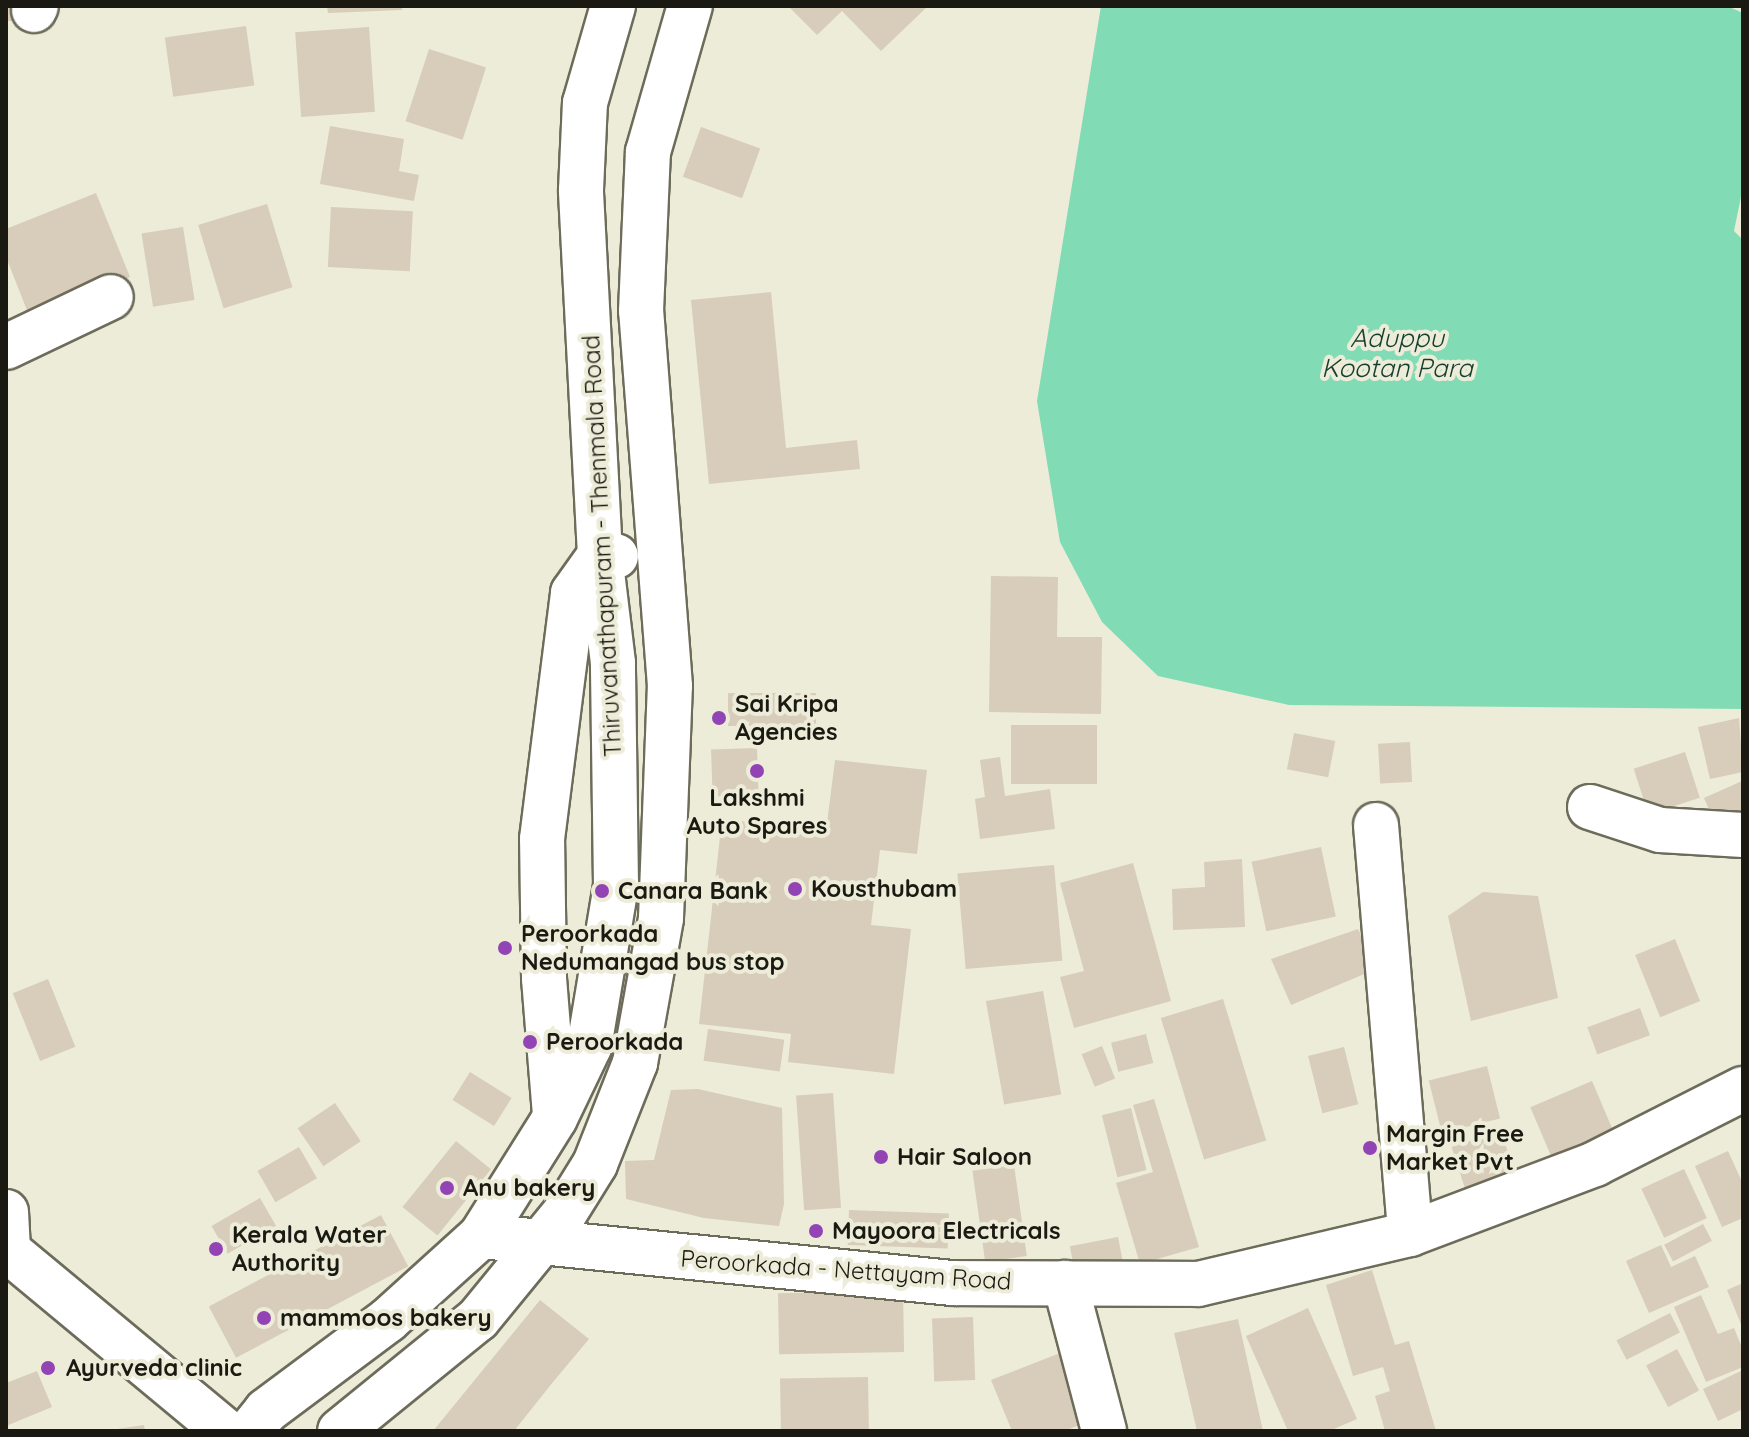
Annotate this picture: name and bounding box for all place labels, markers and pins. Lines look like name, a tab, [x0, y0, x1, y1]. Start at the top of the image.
place label: Sai Kripa Agencies	[735, 690, 839, 746]
marker: Sai Kripa Agencies	[710, 709, 728, 727]
marker: Lakshmi Auto Spares	[748, 762, 766, 780]
place label: Lakshmi Auto Spares	[687, 784, 827, 840]
place label: Kousthubam	[811, 875, 957, 903]
place label: Canara Bank	[618, 877, 768, 905]
marker: Kousthubam	[786, 880, 804, 898]
marker: Canara Bank	[593, 882, 611, 900]
place label: Peroorkada Nedumangad bus stop	[521, 920, 785, 976]
marker: Peroorkada Nedumangad bus stop	[496, 939, 514, 957]
place label: Peroorkada	[546, 1028, 683, 1056]
marker: Peroorkada	[521, 1033, 539, 1051]
place label: Margin Free Market Pvt	[1386, 1120, 1524, 1176]
marker: Margin Free Market Pvt	[1361, 1139, 1379, 1157]
place label: Hair Saloon	[897, 1143, 1032, 1171]
marker: Hair Saloon	[872, 1148, 890, 1166]
place label: Anu bakery	[463, 1174, 595, 1202]
marker: Anu bakery	[438, 1179, 456, 1197]
place label: Mayoora Electricals	[832, 1217, 1061, 1245]
place label: Kerala Water Authority	[232, 1221, 387, 1277]
marker: Mayoora Electricals	[807, 1222, 825, 1240]
marker: Kerala Water Authority	[207, 1240, 225, 1258]
place label: mammoos bakery	[280, 1304, 492, 1332]
marker: mammoos bakery	[255, 1309, 273, 1327]
place label: Ayurveda clinic	[66, 1354, 242, 1382]
marker: Ayurveda clinic	[37, 1357, 59, 1379]

